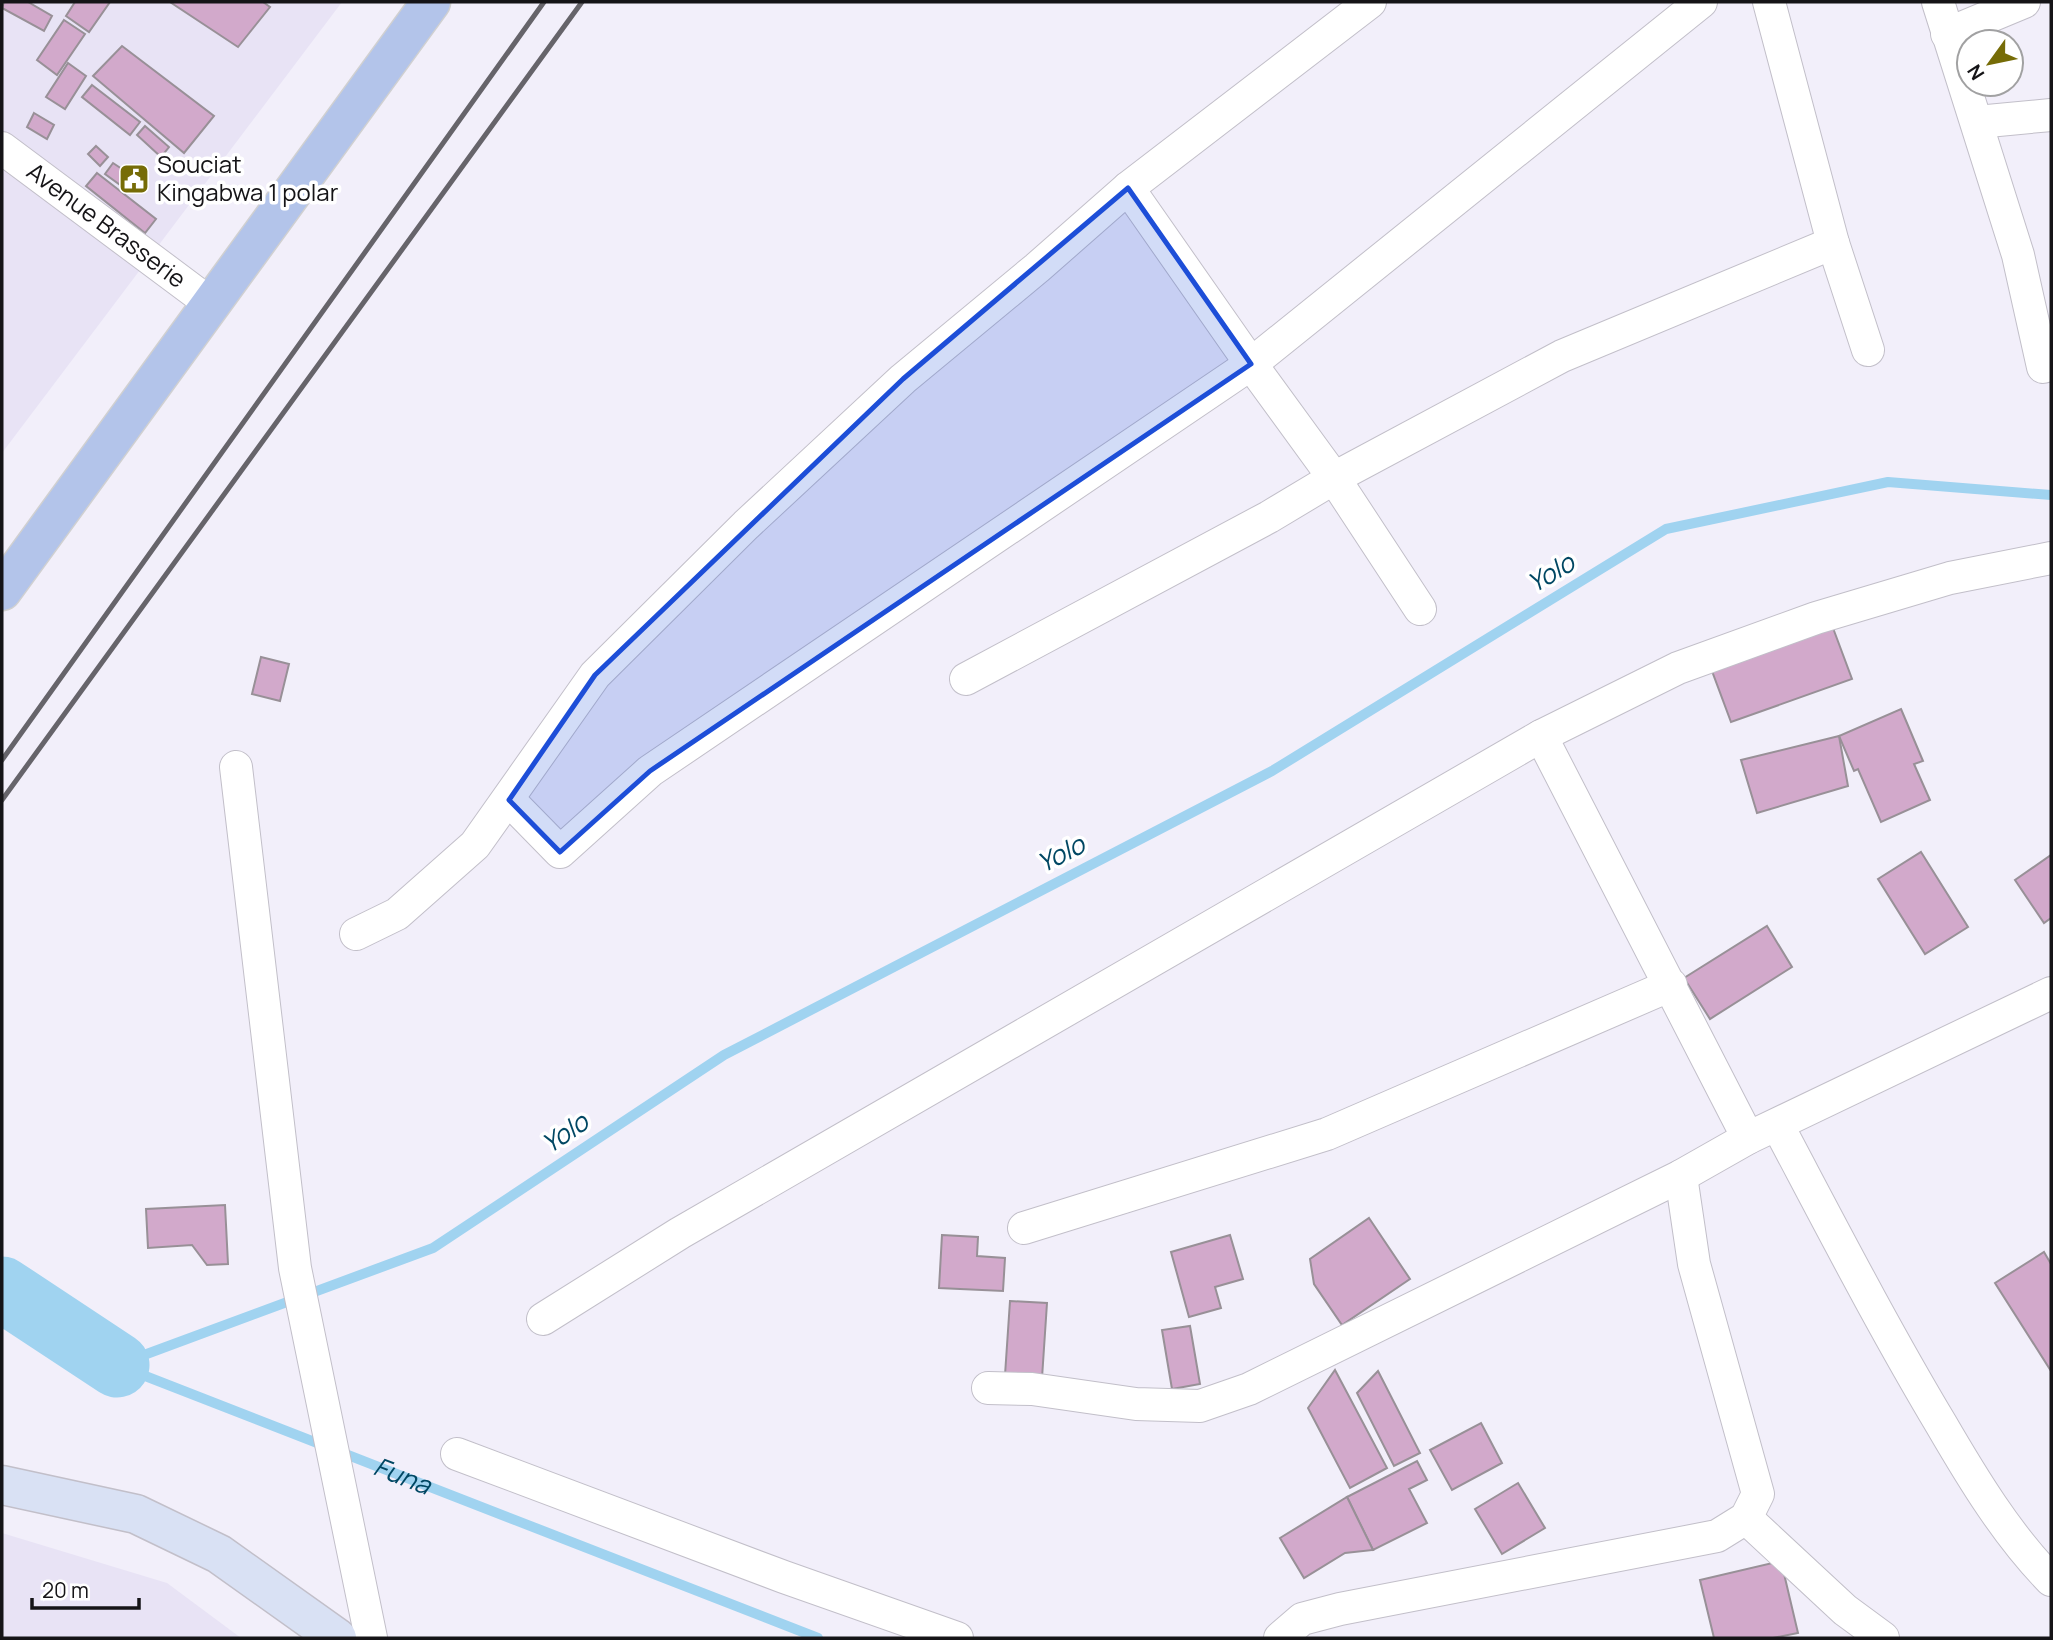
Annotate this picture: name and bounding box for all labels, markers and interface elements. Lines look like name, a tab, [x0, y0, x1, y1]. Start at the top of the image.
north arrow	[1955, 28, 2025, 98]
text: N	[1961, 59, 1990, 85]
place label: Souciat Kingabwa 1 polar	[157, 147, 339, 208]
street label: Avenue Brasserie	[21, 154, 193, 295]
public building icon: Souciat Kingabwa 1 polar	[117, 162, 151, 196]
water label: Yolo	[1520, 543, 1582, 600]
water label: Yolo	[1030, 825, 1092, 880]
water label: Yolo	[534, 1103, 596, 1161]
water label: Funa	[369, 1448, 438, 1503]
scale bar	[32, 1566, 138, 1610]
text: 20 m	[42, 1576, 89, 1604]

